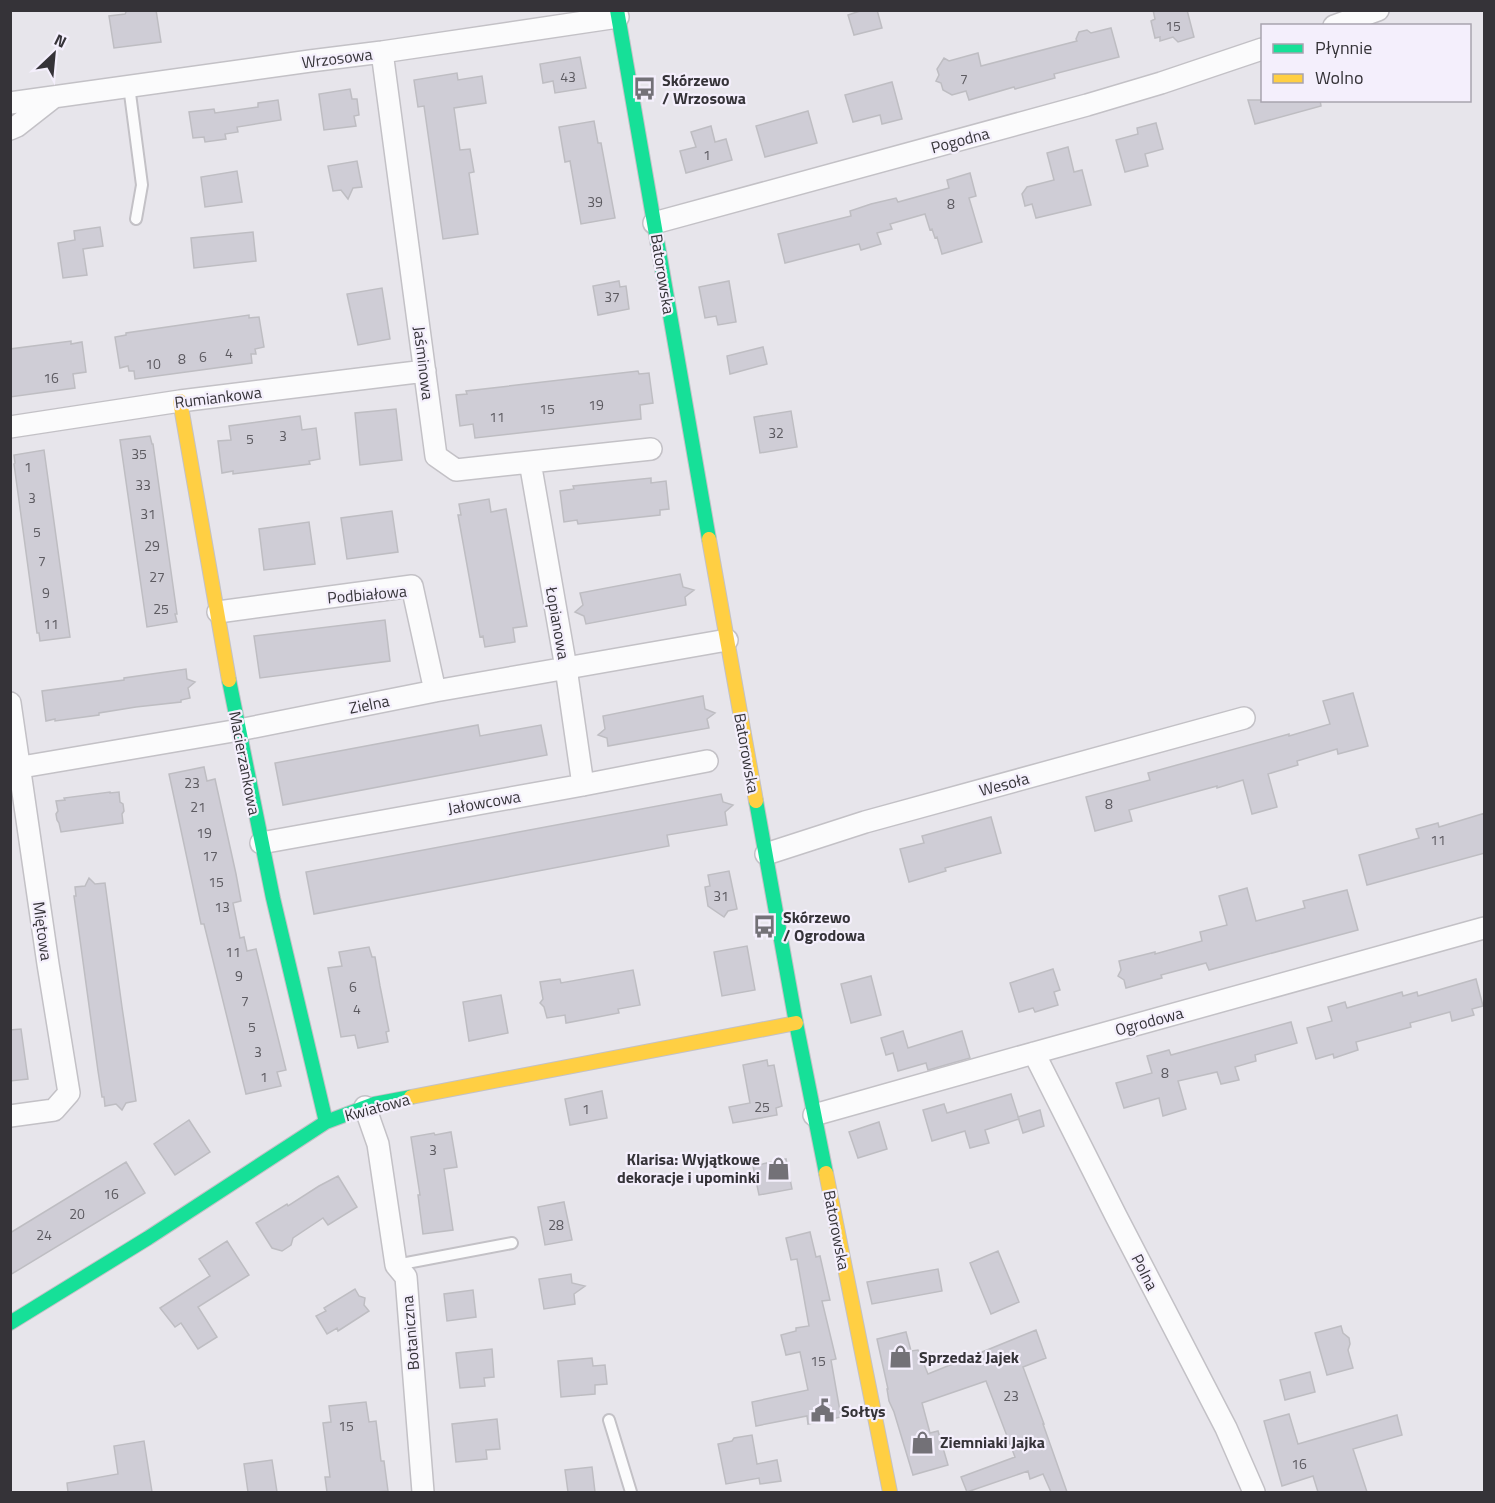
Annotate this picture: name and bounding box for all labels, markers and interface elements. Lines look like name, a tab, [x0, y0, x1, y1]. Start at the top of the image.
house number: 15	[1165, 15, 1181, 36]
north arrow	[24, 24, 84, 84]
legend	[1261, 24, 1471, 102]
text: N	[50, 27, 71, 54]
text: Płynnie	[1315, 34, 1372, 61]
street label: Wrzosowa	[300, 42, 374, 74]
text: Wolno	[1315, 64, 1363, 91]
house number: 43	[560, 66, 576, 87]
place label: Skórzewo / Wrzosowa	[662, 68, 746, 110]
house number: 7	[960, 68, 968, 89]
bus stop icon: Skórzewo / Wrzosowa	[631, 76, 657, 102]
street label: Pogodna	[928, 121, 992, 159]
house number: 1	[703, 144, 711, 165]
house number: 39	[587, 191, 603, 212]
house number: 8	[947, 193, 955, 214]
street label: Batorowska	[645, 232, 681, 316]
house number: 37	[604, 286, 620, 307]
street label: Jaśminowa	[408, 325, 440, 401]
house number: 4	[225, 342, 233, 363]
house number: 6	[199, 346, 207, 367]
house number: 8	[178, 348, 186, 369]
house number: 10	[145, 353, 161, 374]
house number: 16	[43, 367, 59, 388]
street label: Rumiankowa	[173, 380, 263, 414]
house number: 19	[588, 394, 604, 415]
house number: 15	[539, 398, 555, 419]
house number: 11	[489, 406, 505, 427]
house number: 32	[768, 422, 784, 443]
house number: 3	[279, 425, 287, 446]
house number: 5	[246, 428, 254, 449]
house number: 35	[131, 443, 147, 464]
house number: 1	[24, 456, 32, 477]
house number: 33	[135, 474, 151, 495]
house number: 3	[28, 487, 36, 508]
house number: 31	[140, 503, 156, 524]
house number: 5	[33, 521, 41, 542]
house number: 29	[144, 535, 160, 556]
house number: 7	[38, 550, 46, 571]
house number: 27	[149, 566, 165, 587]
street label: Podbiałowa	[326, 579, 408, 609]
house number: 9	[42, 582, 50, 603]
street label: Łopianowa	[540, 584, 576, 661]
house number: 25	[153, 598, 169, 619]
house number: 11	[43, 613, 59, 634]
street label: Zielna	[347, 688, 391, 720]
street label: Macierzankowa	[223, 709, 267, 817]
street label: Batorowska	[728, 711, 766, 795]
street label: Wesoła	[976, 766, 1032, 802]
house number: 23	[184, 772, 200, 793]
street label: Jałowcowa	[446, 784, 522, 820]
house number: 8	[1105, 793, 1113, 814]
house number: 21	[190, 796, 206, 817]
house number: 19	[196, 822, 212, 843]
house number: 11	[1430, 829, 1446, 850]
house number: 17	[202, 845, 218, 866]
house number: 15	[208, 871, 224, 892]
house number: 31	[713, 885, 729, 906]
house number: 13	[214, 896, 230, 917]
street label: Miętowa	[27, 900, 59, 962]
place label: Skórzewo / Ogrodowa	[783, 905, 865, 947]
bus stop icon: Skórzewo / Ogrodowa	[752, 913, 778, 939]
house number: 11	[225, 941, 241, 962]
house number: 9	[235, 965, 243, 986]
house number: 6	[349, 976, 357, 997]
house number: 7	[241, 990, 249, 1011]
house number: 4	[353, 998, 361, 1019]
street label: Ogrodowa	[1112, 1000, 1186, 1042]
house number: 5	[248, 1016, 256, 1037]
house number: 3	[254, 1041, 262, 1062]
house number: 8	[1161, 1062, 1169, 1083]
house number: 1	[260, 1066, 268, 1087]
street label: Kwiatowa	[342, 1087, 412, 1127]
house number: 25	[754, 1096, 770, 1117]
house number: 1	[582, 1098, 590, 1119]
house number: 3	[429, 1139, 437, 1160]
place label: Klarisa: Wyjątkowe dekoracje i upominki	[617, 1147, 760, 1189]
shop icon: Klarisa: Wyjątkowe dekoracje i upominki	[765, 1155, 791, 1181]
house number: 16	[103, 1183, 119, 1204]
street label: Batorowska	[818, 1188, 856, 1272]
house number: 20	[69, 1203, 85, 1224]
house number: 28	[548, 1214, 564, 1235]
house number: 24	[36, 1224, 52, 1245]
street label: Polna	[1126, 1250, 1164, 1294]
street label: Botaniczna	[395, 1295, 425, 1371]
shop icon: Sprzedaż Jajek	[888, 1344, 914, 1370]
place label: Sprzedaż Jajek	[919, 1345, 1020, 1369]
house number: 15	[810, 1350, 826, 1371]
house number: 23	[1003, 1385, 1019, 1406]
public building icon: Sołtys	[810, 1398, 836, 1424]
place label: Sołtys	[841, 1399, 886, 1423]
house number: 15	[338, 1415, 354, 1436]
shop icon: Ziemniaki Jajka	[909, 1429, 935, 1455]
place label: Ziemniaki Jajka	[940, 1430, 1045, 1454]
house number: 16	[1291, 1453, 1307, 1474]

